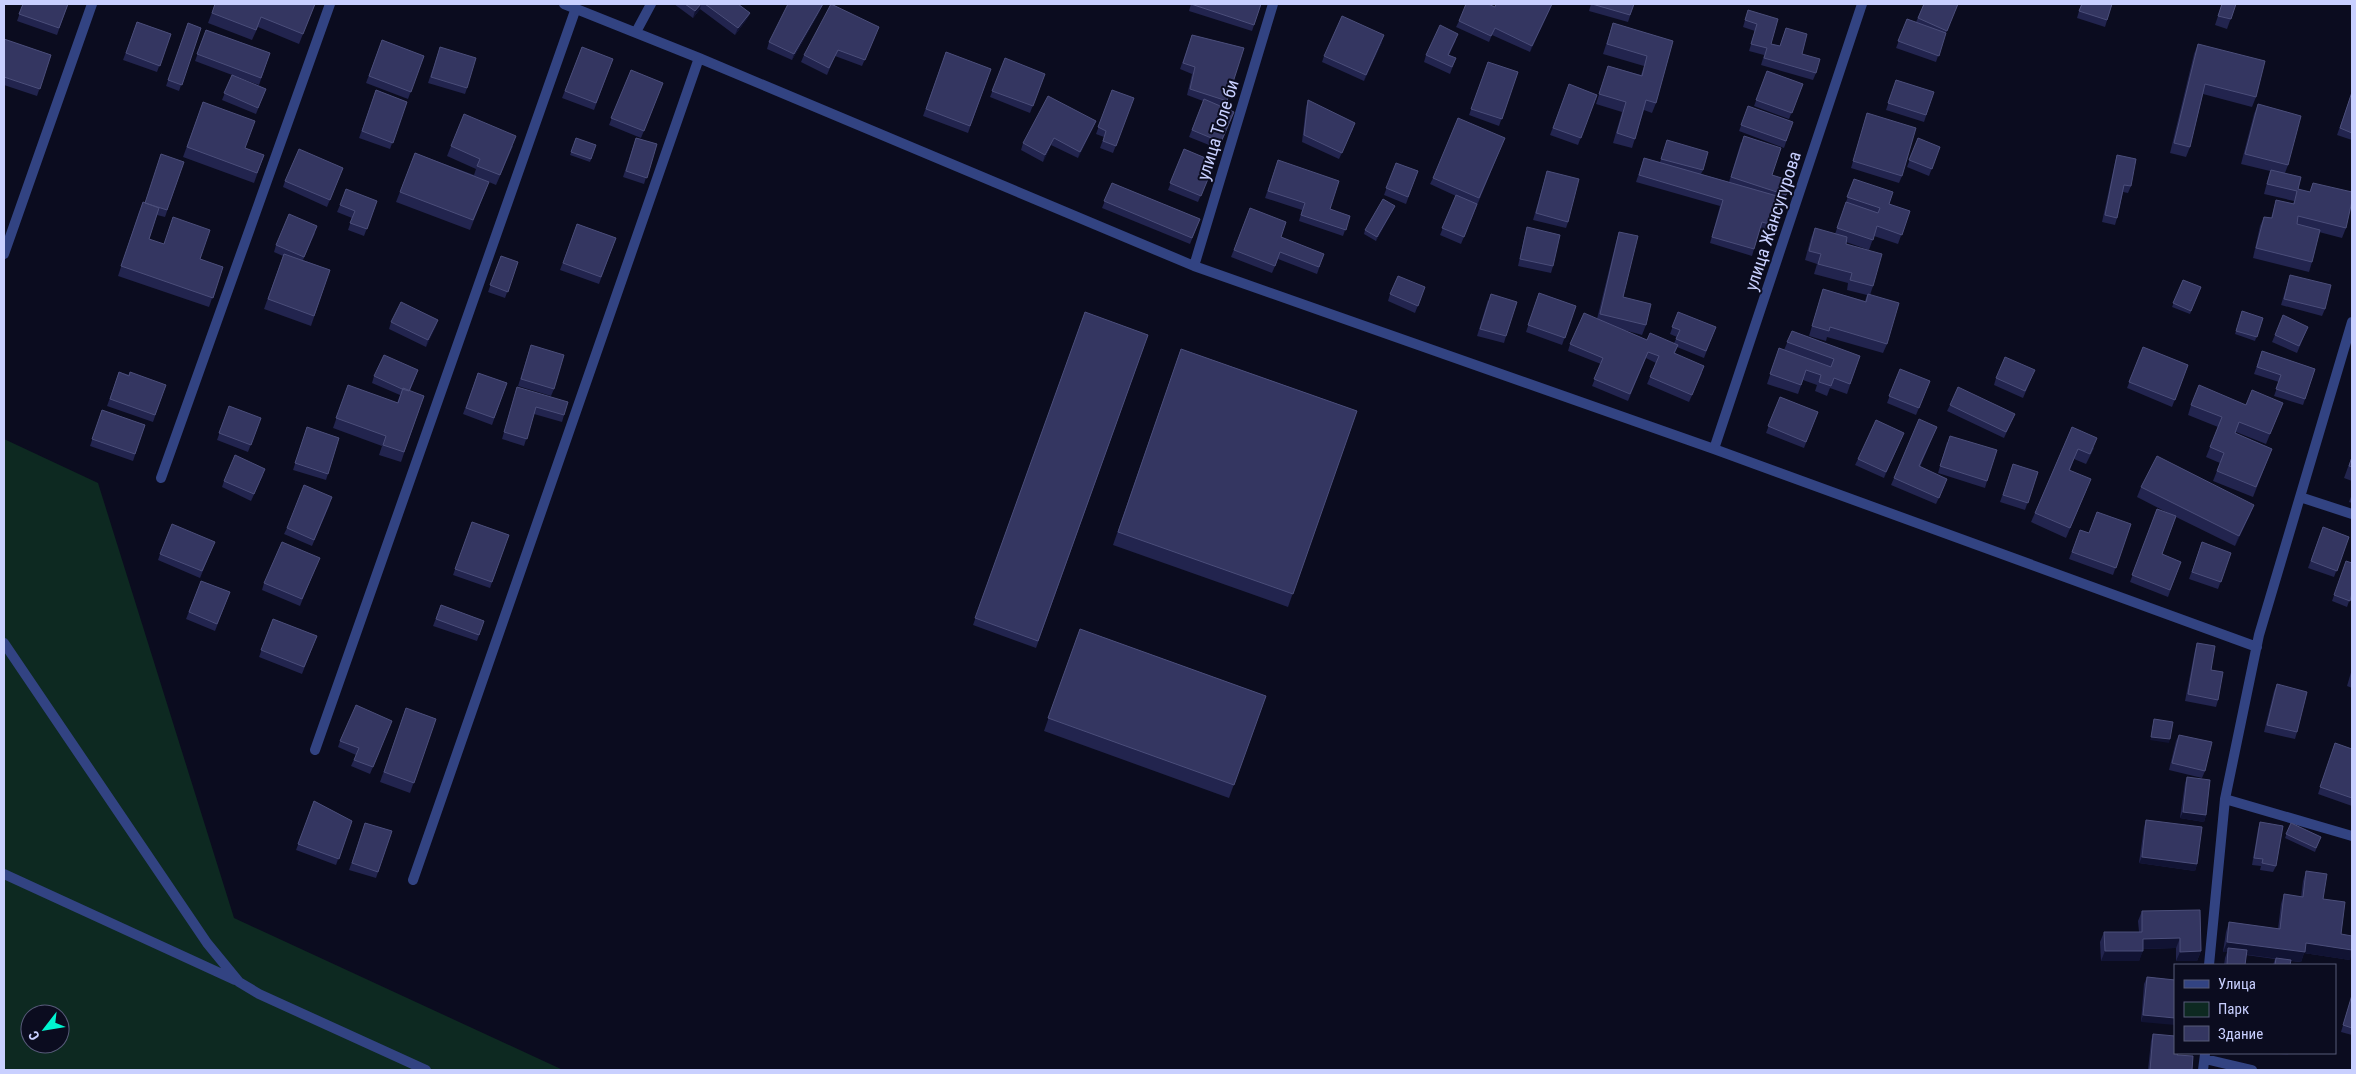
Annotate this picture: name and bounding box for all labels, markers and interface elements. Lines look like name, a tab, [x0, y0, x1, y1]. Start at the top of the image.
street label: улица Толе би	[1192, 77, 1243, 183]
street label: улица Жансугурова	[1740, 149, 1805, 293]
legend	[2174, 964, 2336, 1054]
text: Улица	[2218, 975, 2256, 993]
text: Парк	[2218, 1000, 2249, 1018]
north arrow	[20, 1004, 70, 1054]
text: Здание	[2218, 1025, 2263, 1043]
text: С	[25, 1028, 43, 1043]

